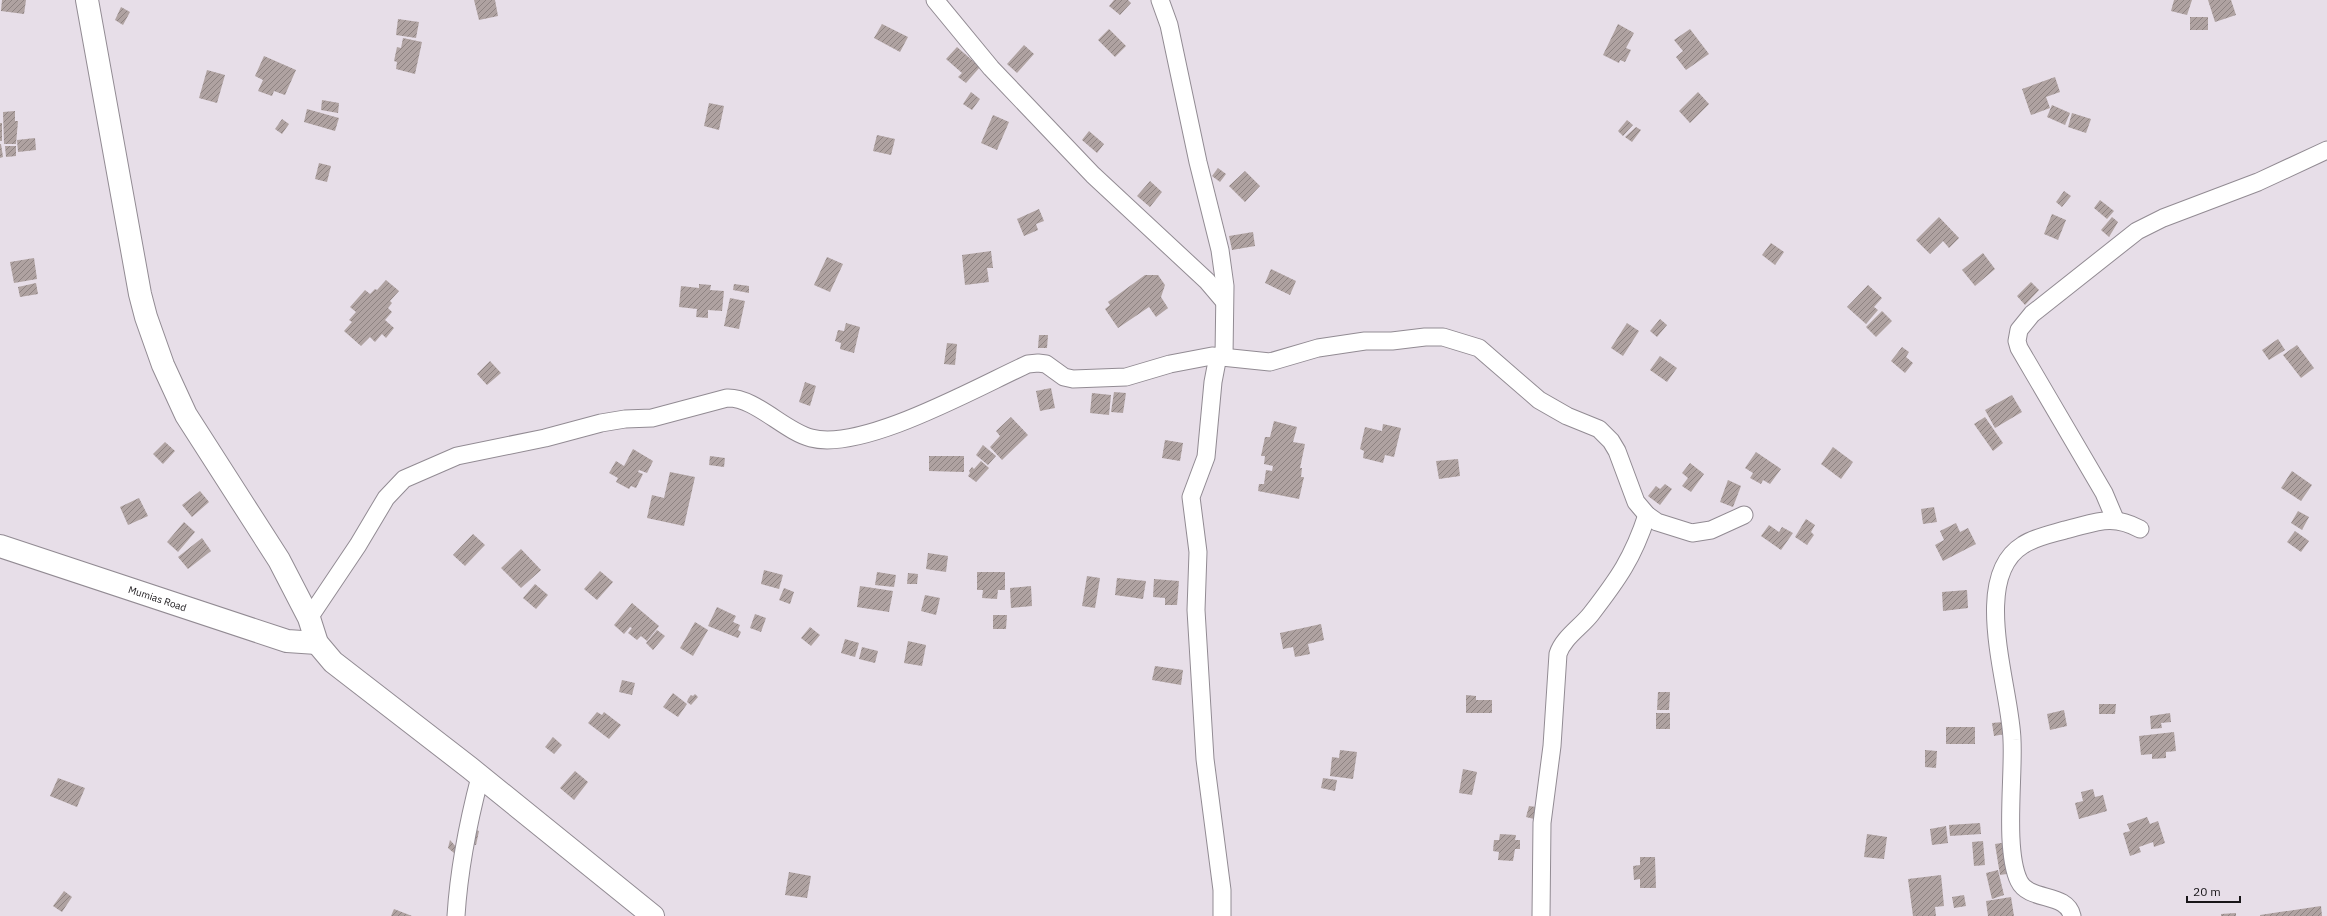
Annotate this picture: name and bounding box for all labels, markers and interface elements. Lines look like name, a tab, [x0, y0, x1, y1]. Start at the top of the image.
street label: Mumias Road	[127, 582, 188, 614]
scale bar	[2187, 878, 2240, 904]
text: 20 m	[2193, 884, 2221, 899]

